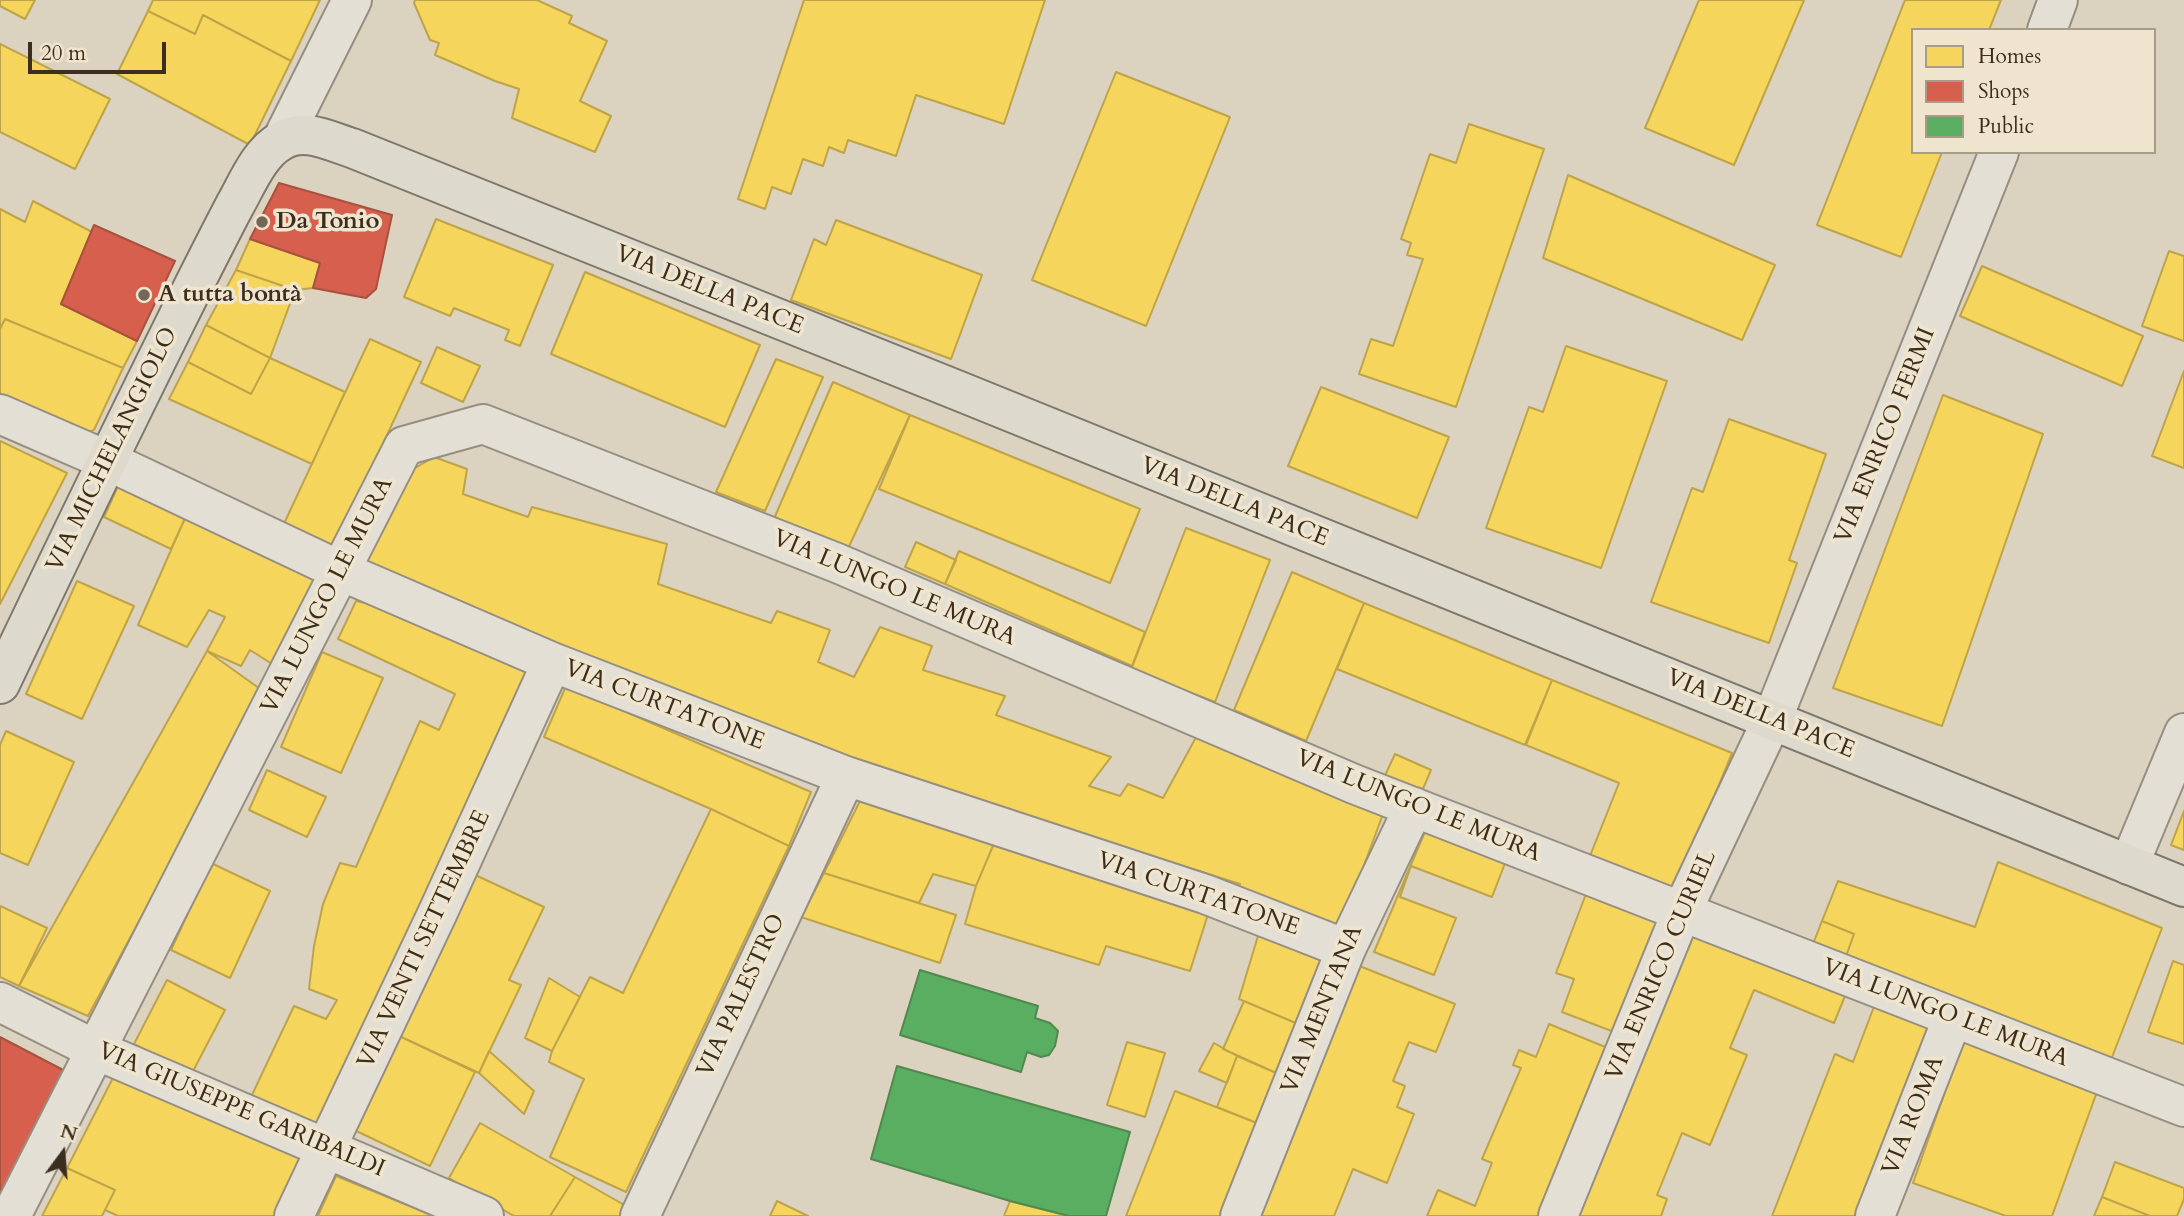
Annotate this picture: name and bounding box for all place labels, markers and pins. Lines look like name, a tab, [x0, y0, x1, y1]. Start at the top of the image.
place label: Da Tonio	[276, 208, 380, 236]
marker: Da Tonio	[254, 214, 270, 230]
place label: A tutta bontà	[158, 281, 302, 309]
marker: A tutta bontà	[136, 287, 152, 303]

